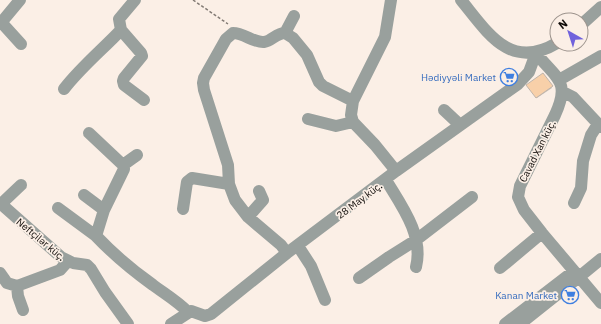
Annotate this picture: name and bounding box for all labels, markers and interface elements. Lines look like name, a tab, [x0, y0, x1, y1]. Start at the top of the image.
north arrow	[549, 12, 589, 52]
text: N	[555, 16, 570, 32]
supermarket icon: Hədiyyəli Market	[499, 67, 519, 87]
place label: Hədiyyəli Market	[421, 71, 496, 84]
street label: Cavad Xan küç.	[516, 118, 559, 184]
street label: 28 May küç.	[334, 179, 385, 222]
street label: Neftçilər küç.	[14, 215, 68, 264]
supermarket icon: Kanan Market	[560, 285, 580, 305]
place label: Kanan Market	[495, 289, 557, 302]

